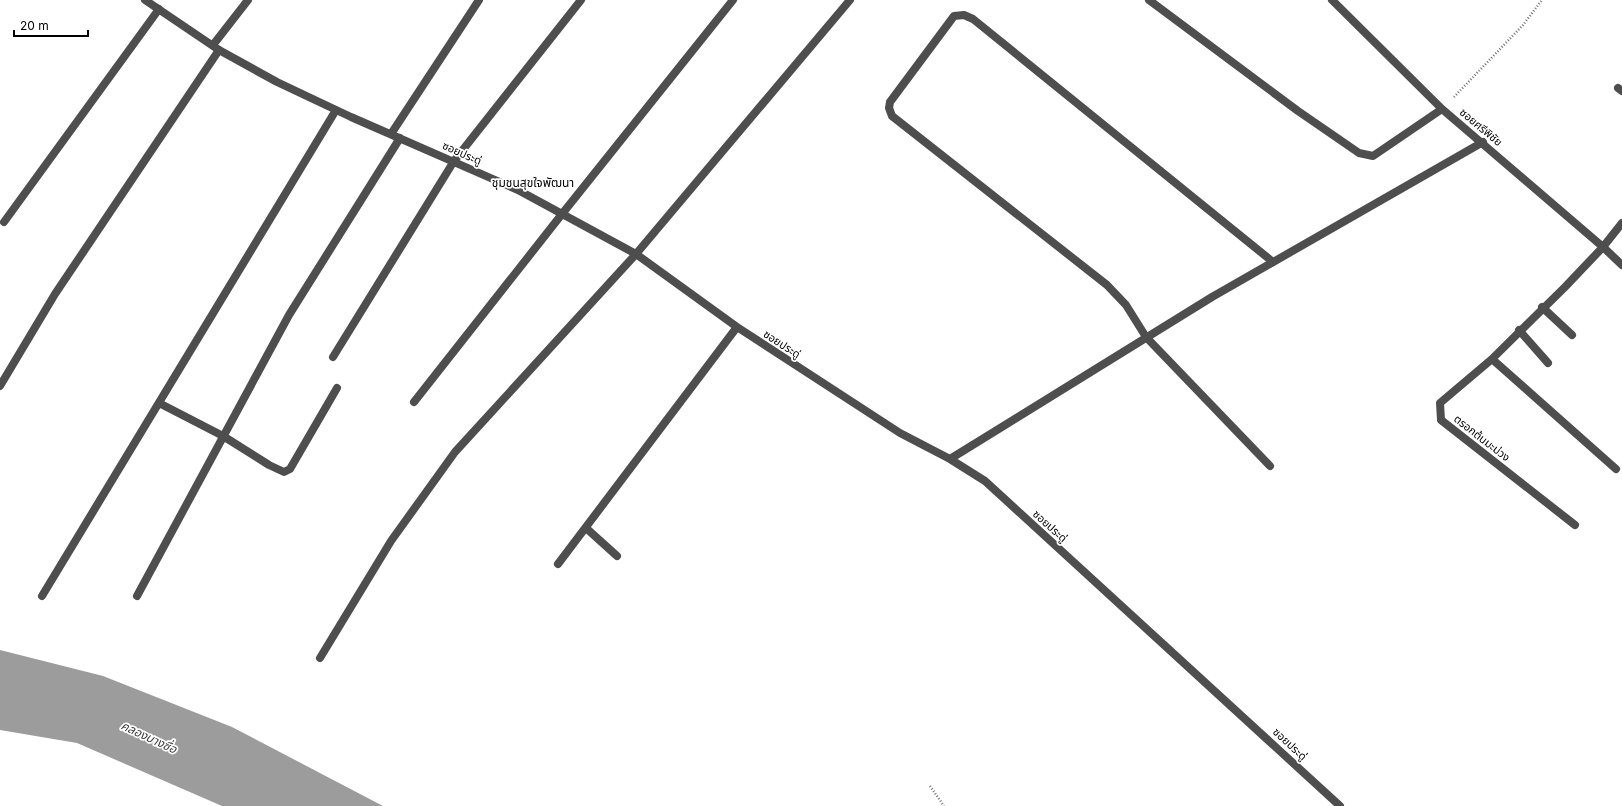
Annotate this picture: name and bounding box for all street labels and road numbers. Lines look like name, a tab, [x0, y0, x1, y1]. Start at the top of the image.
street label: ซอยศรีพิชัย	[1457, 105, 1505, 149]
street label: ซอยประดู่	[440, 138, 484, 168]
street label: ซอยประดู่	[761, 327, 803, 361]
street label: ตรอกต้นมะม่วง	[1451, 412, 1513, 464]
street label: ซอยประดู่	[1030, 507, 1070, 545]
street label: ซอยประดู่	[1270, 725, 1310, 763]

